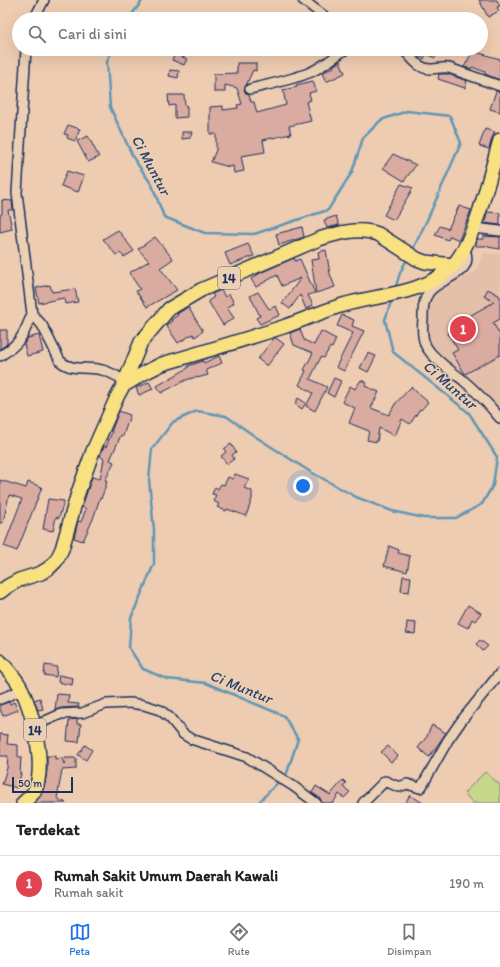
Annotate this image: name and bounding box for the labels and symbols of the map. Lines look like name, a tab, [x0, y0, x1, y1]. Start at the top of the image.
water label: Ci Muntur	[128, 132, 175, 200]
road number: 14	[218, 267, 240, 289]
pin: 1	[450, 314, 476, 344]
water label: Ci Muntur	[419, 357, 482, 415]
your location	[293, 476, 313, 496]
water label: Ci Muntur	[207, 666, 277, 708]
road number: 14	[24, 719, 46, 741]
scale bar	[12, 775, 73, 794]

